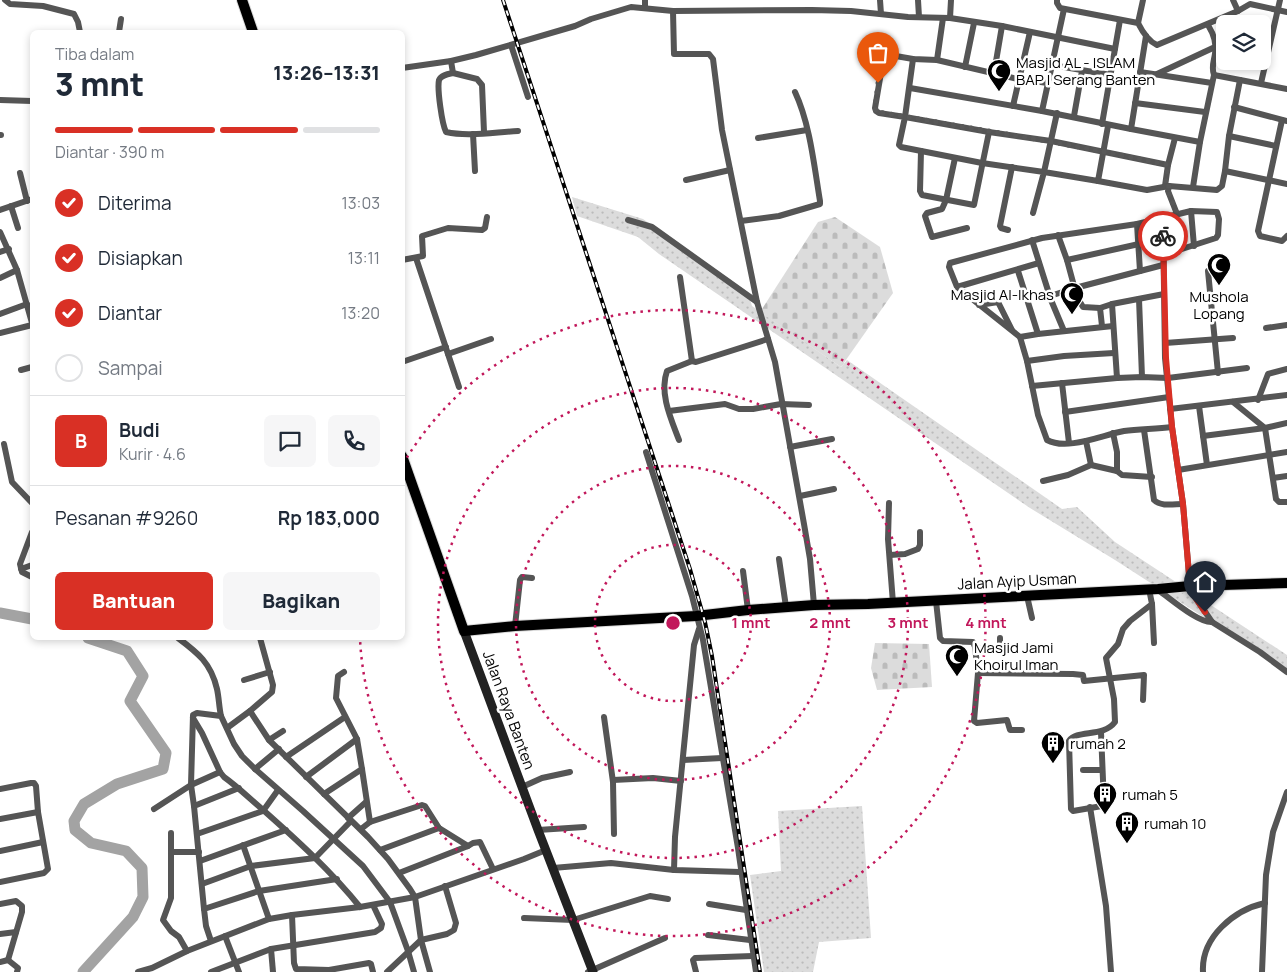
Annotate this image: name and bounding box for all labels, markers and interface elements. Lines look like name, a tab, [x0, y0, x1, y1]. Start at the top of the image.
map controls	[1216, 15, 1271, 70]
button: layers	[1216, 15, 1271, 70]
pin	[857, 32, 899, 83]
icon: bag	[864, 39, 892, 67]
text: Tiba dalam	[55, 43, 134, 65]
place label: Masjid AL - ISLAM BAP I Serang Banten	[1016, 52, 1155, 90]
mosque icon: Masjid AL - ISLAM BAP I Serang Banten	[986, 58, 1012, 92]
text: 13:26–13:31	[273, 60, 380, 86]
text: 3 mnt	[55, 62, 144, 106]
text: Diantar · 390 m	[55, 141, 164, 163]
icon: check	[55, 189, 83, 217]
text: Diterima	[98, 190, 171, 216]
text: 13:03	[342, 192, 380, 214]
courier	[1138, 211, 1188, 261]
icon: bike	[1149, 222, 1177, 250]
icon: check	[55, 244, 83, 272]
text: Disiapkan	[98, 245, 183, 271]
text: 13:11	[348, 247, 380, 269]
mosque icon: Mushola Lopang	[1206, 252, 1232, 286]
mosque icon: Masjid Al-Ikhas	[1059, 281, 1085, 315]
place label: Masjid Al-Ikhas	[951, 284, 1054, 305]
place label: Mushola Lopang	[1189, 286, 1249, 324]
icon: check	[55, 299, 83, 327]
text: Diantar	[98, 300, 162, 326]
text: 13:20	[341, 302, 380, 324]
text: Sampai	[98, 355, 163, 381]
button: chat	[264, 415, 316, 467]
button: phone	[328, 415, 380, 467]
text: Budi	[119, 417, 160, 443]
text: B	[75, 428, 87, 454]
text: Kurir · 4.6	[119, 443, 186, 465]
text: Pesanan #9260	[55, 505, 198, 531]
text: Rp 183,000	[278, 505, 380, 531]
pin	[1184, 561, 1226, 612]
street label: Jalan Ayip Usman	[957, 567, 1077, 595]
icon: home	[1191, 568, 1219, 596]
button: Bantuan	[55, 572, 213, 630]
button: Bagikan	[223, 572, 380, 630]
text: 1 mnt	[732, 612, 770, 633]
text: 2 mnt	[809, 612, 851, 633]
text: 3 mnt	[887, 612, 929, 633]
text: 4 mnt	[965, 612, 1007, 633]
centre of rings	[664, 614, 682, 632]
place label: Masjid Jami Khoirul Iman	[974, 637, 1059, 675]
mosque icon: Masjid Jami Khoirul Iman	[944, 643, 970, 677]
street label: Jalan Raya Banten	[478, 648, 540, 772]
building icon: rumah 2	[1040, 730, 1066, 764]
place label: rumah 2	[1070, 733, 1126, 754]
building icon: rumah 5	[1092, 781, 1118, 815]
place label: rumah 5	[1122, 784, 1178, 805]
building icon: rumah 10	[1114, 810, 1140, 844]
place label: rumah 10	[1144, 813, 1206, 834]

